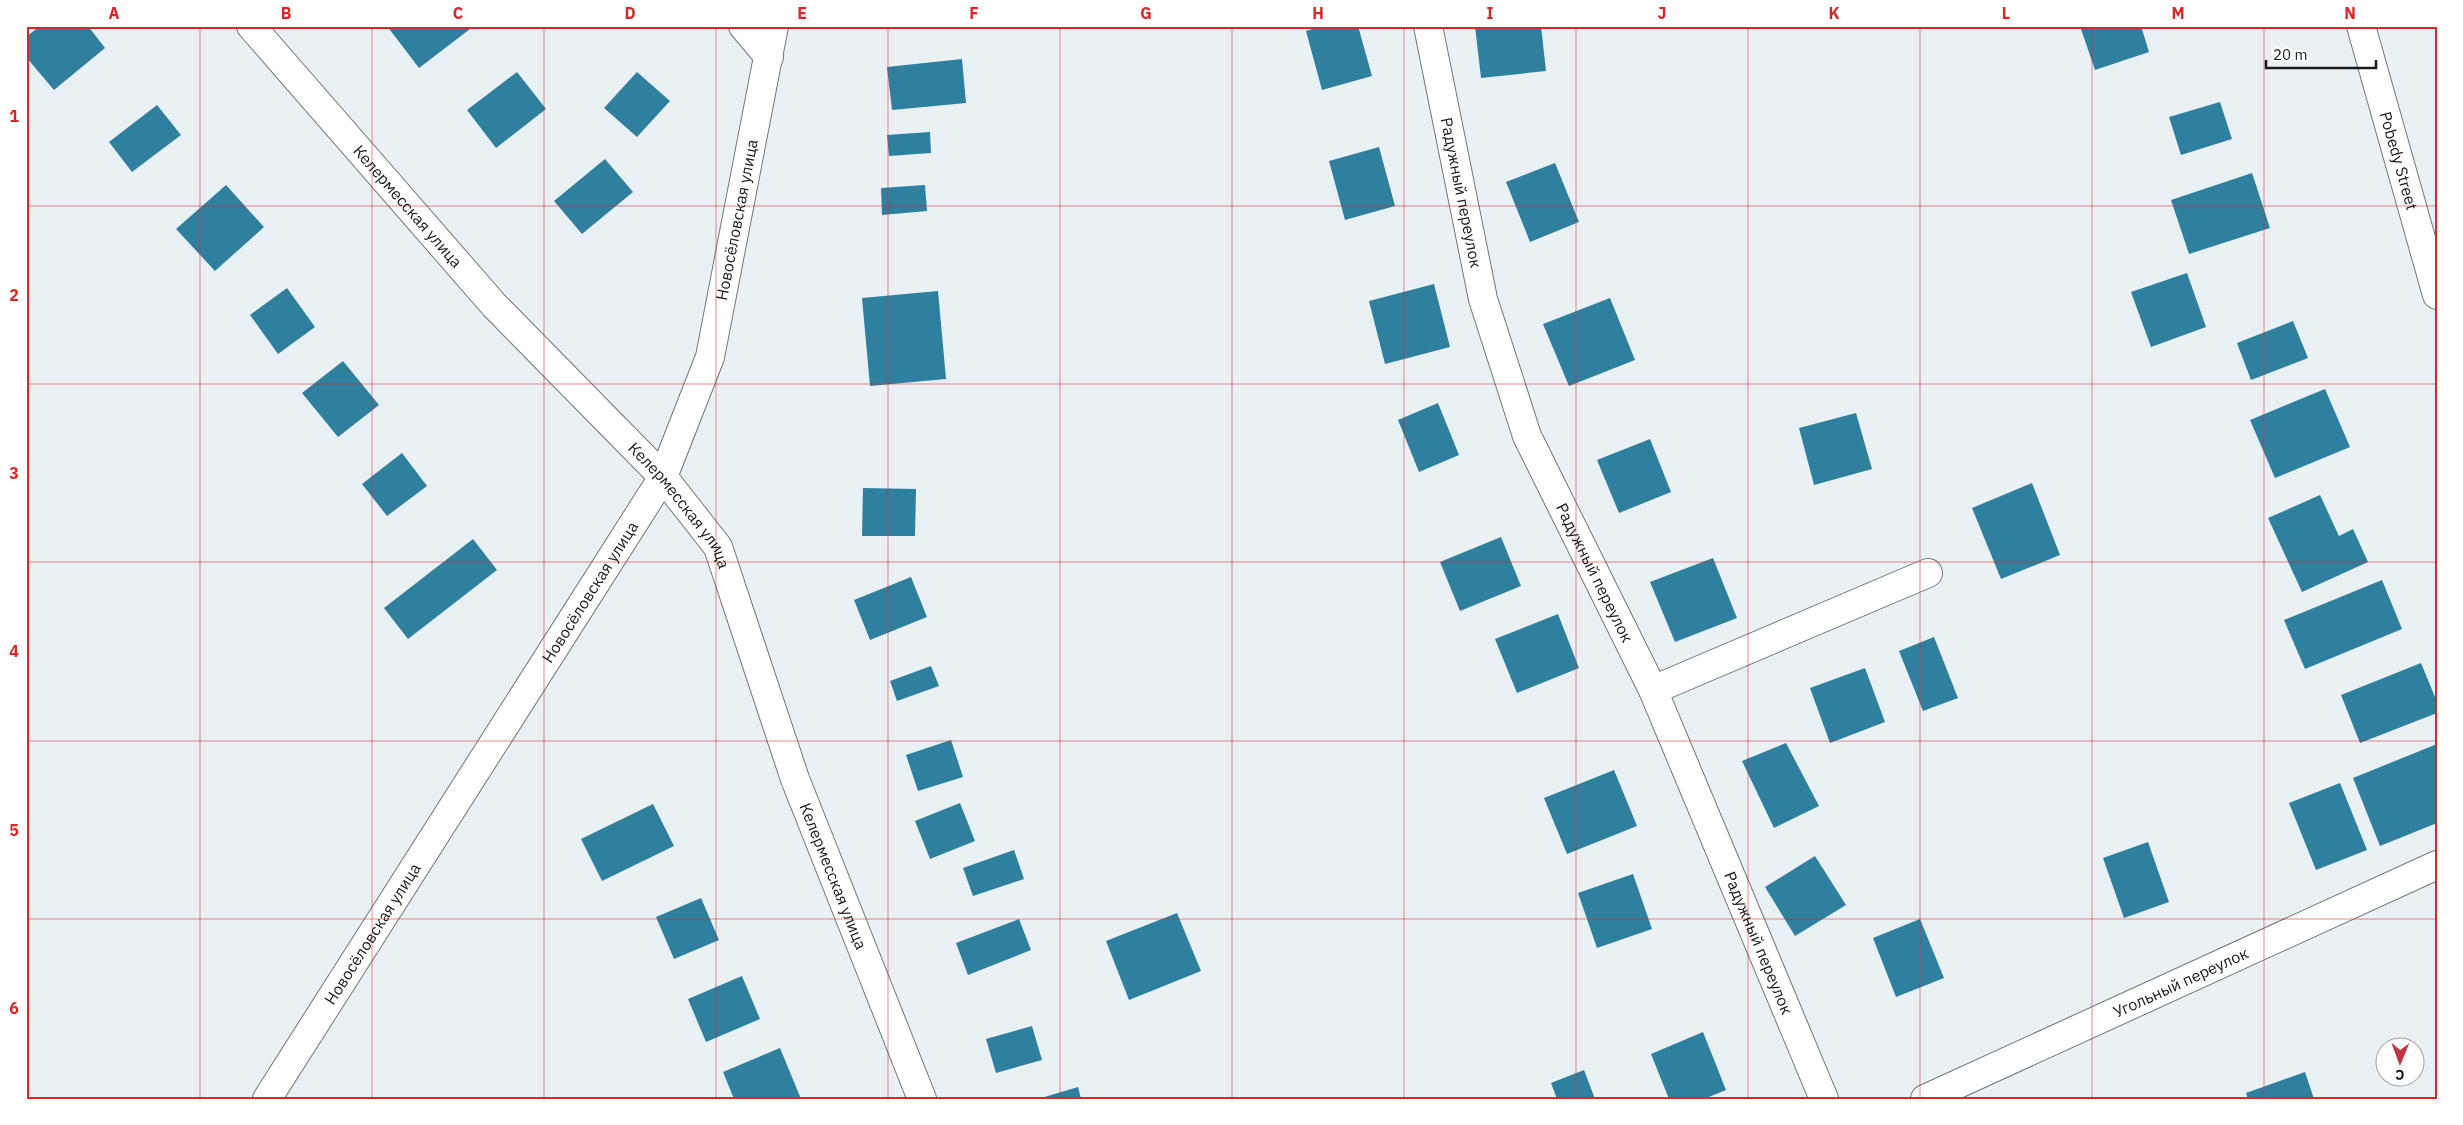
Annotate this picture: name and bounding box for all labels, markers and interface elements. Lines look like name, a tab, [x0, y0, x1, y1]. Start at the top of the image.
text: A	[109, 3, 120, 23]
text: B	[281, 3, 292, 23]
text: C	[453, 3, 463, 23]
text: D	[624, 3, 636, 23]
text: E	[797, 3, 807, 23]
text: F	[969, 3, 979, 23]
text: G	[1140, 3, 1152, 23]
text: H	[1312, 3, 1324, 23]
text: I	[1487, 3, 1494, 23]
text: J	[1658, 3, 1666, 23]
text: K	[1828, 3, 1840, 23]
text: L	[2002, 3, 2010, 23]
text: M	[2171, 3, 2185, 23]
text: N	[2344, 3, 2356, 23]
scale bar	[2266, 38, 2376, 70]
text: 20 m	[2273, 45, 2308, 64]
text: 1	[9, 106, 19, 126]
street label: Pobedy Street	[2376, 109, 2422, 212]
street label: Радужный переулок	[1437, 116, 1487, 270]
street label: Новосёловская улица	[711, 137, 762, 302]
street label: Келермесская улица	[349, 141, 467, 272]
text: 2	[9, 285, 19, 305]
street label: Келермесская улица	[624, 438, 735, 571]
text: 3	[9, 463, 19, 483]
street label: Радужный переулок	[1552, 500, 1638, 646]
street label: Новосёловская улица	[537, 517, 642, 667]
text: 4	[9, 641, 19, 661]
street label: Келермесская улица	[795, 800, 872, 953]
text: 5	[9, 820, 19, 840]
street label: Новосёловская улица	[320, 859, 425, 1008]
street label: Радужный переулок	[1720, 868, 1798, 1017]
street label: Угольный переулок	[2110, 943, 2252, 1022]
text: 6	[9, 998, 19, 1018]
north arrow	[2376, 1038, 2426, 1088]
text: С	[2395, 1066, 2404, 1084]

